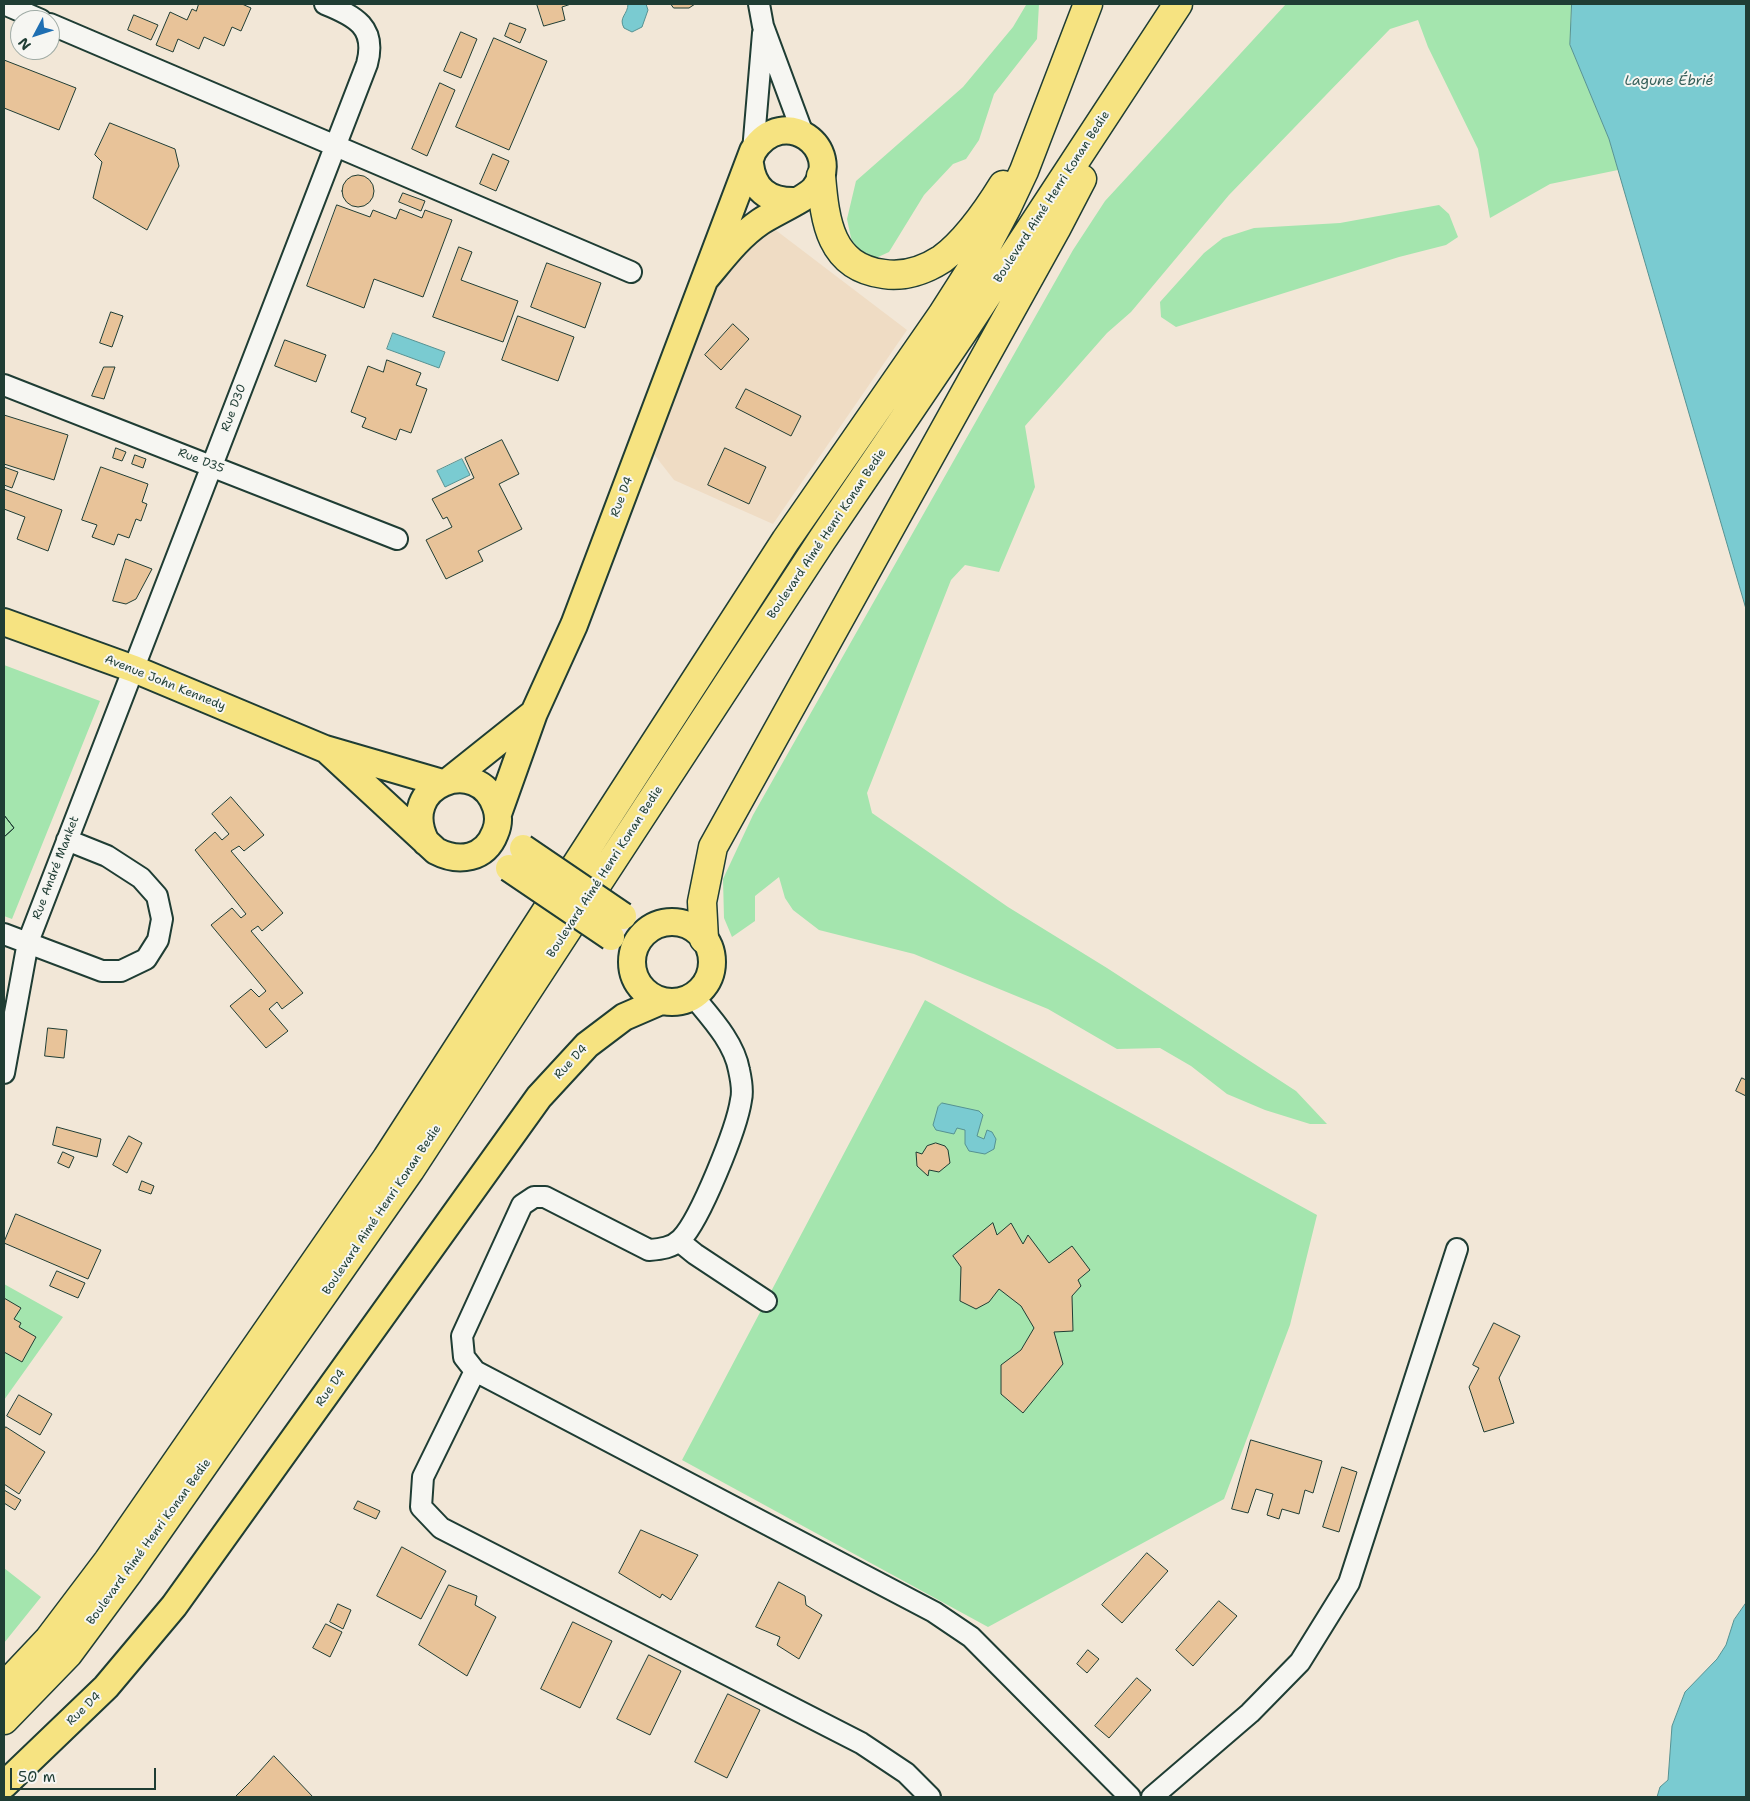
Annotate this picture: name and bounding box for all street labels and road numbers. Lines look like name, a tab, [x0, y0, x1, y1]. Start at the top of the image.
street label: Boulevard Aimé Henri Konan Bedie	[991, 108, 1113, 286]
street label: Rue D30	[218, 382, 250, 434]
street label: Rue D35	[176, 446, 226, 476]
street label: Boulevard Aimé Henri Konan Bedie	[765, 446, 889, 622]
street label: Rue D4	[608, 475, 636, 519]
street label: Avenue John Kennedy	[102, 652, 228, 714]
street label: Boulevard Aimé Henri Konan Bedie	[544, 783, 666, 961]
street label: Rue André Manket	[30, 814, 82, 922]
street label: Rue D4	[551, 1042, 591, 1082]
street label: Boulevard Aimé Henri Konan Bedie	[320, 1122, 444, 1298]
street label: Rue D4	[313, 1367, 349, 1409]
street label: Boulevard Aimé Henri Konan Bedie	[84, 1456, 214, 1628]
street label: Rue D4	[64, 1689, 104, 1729]

